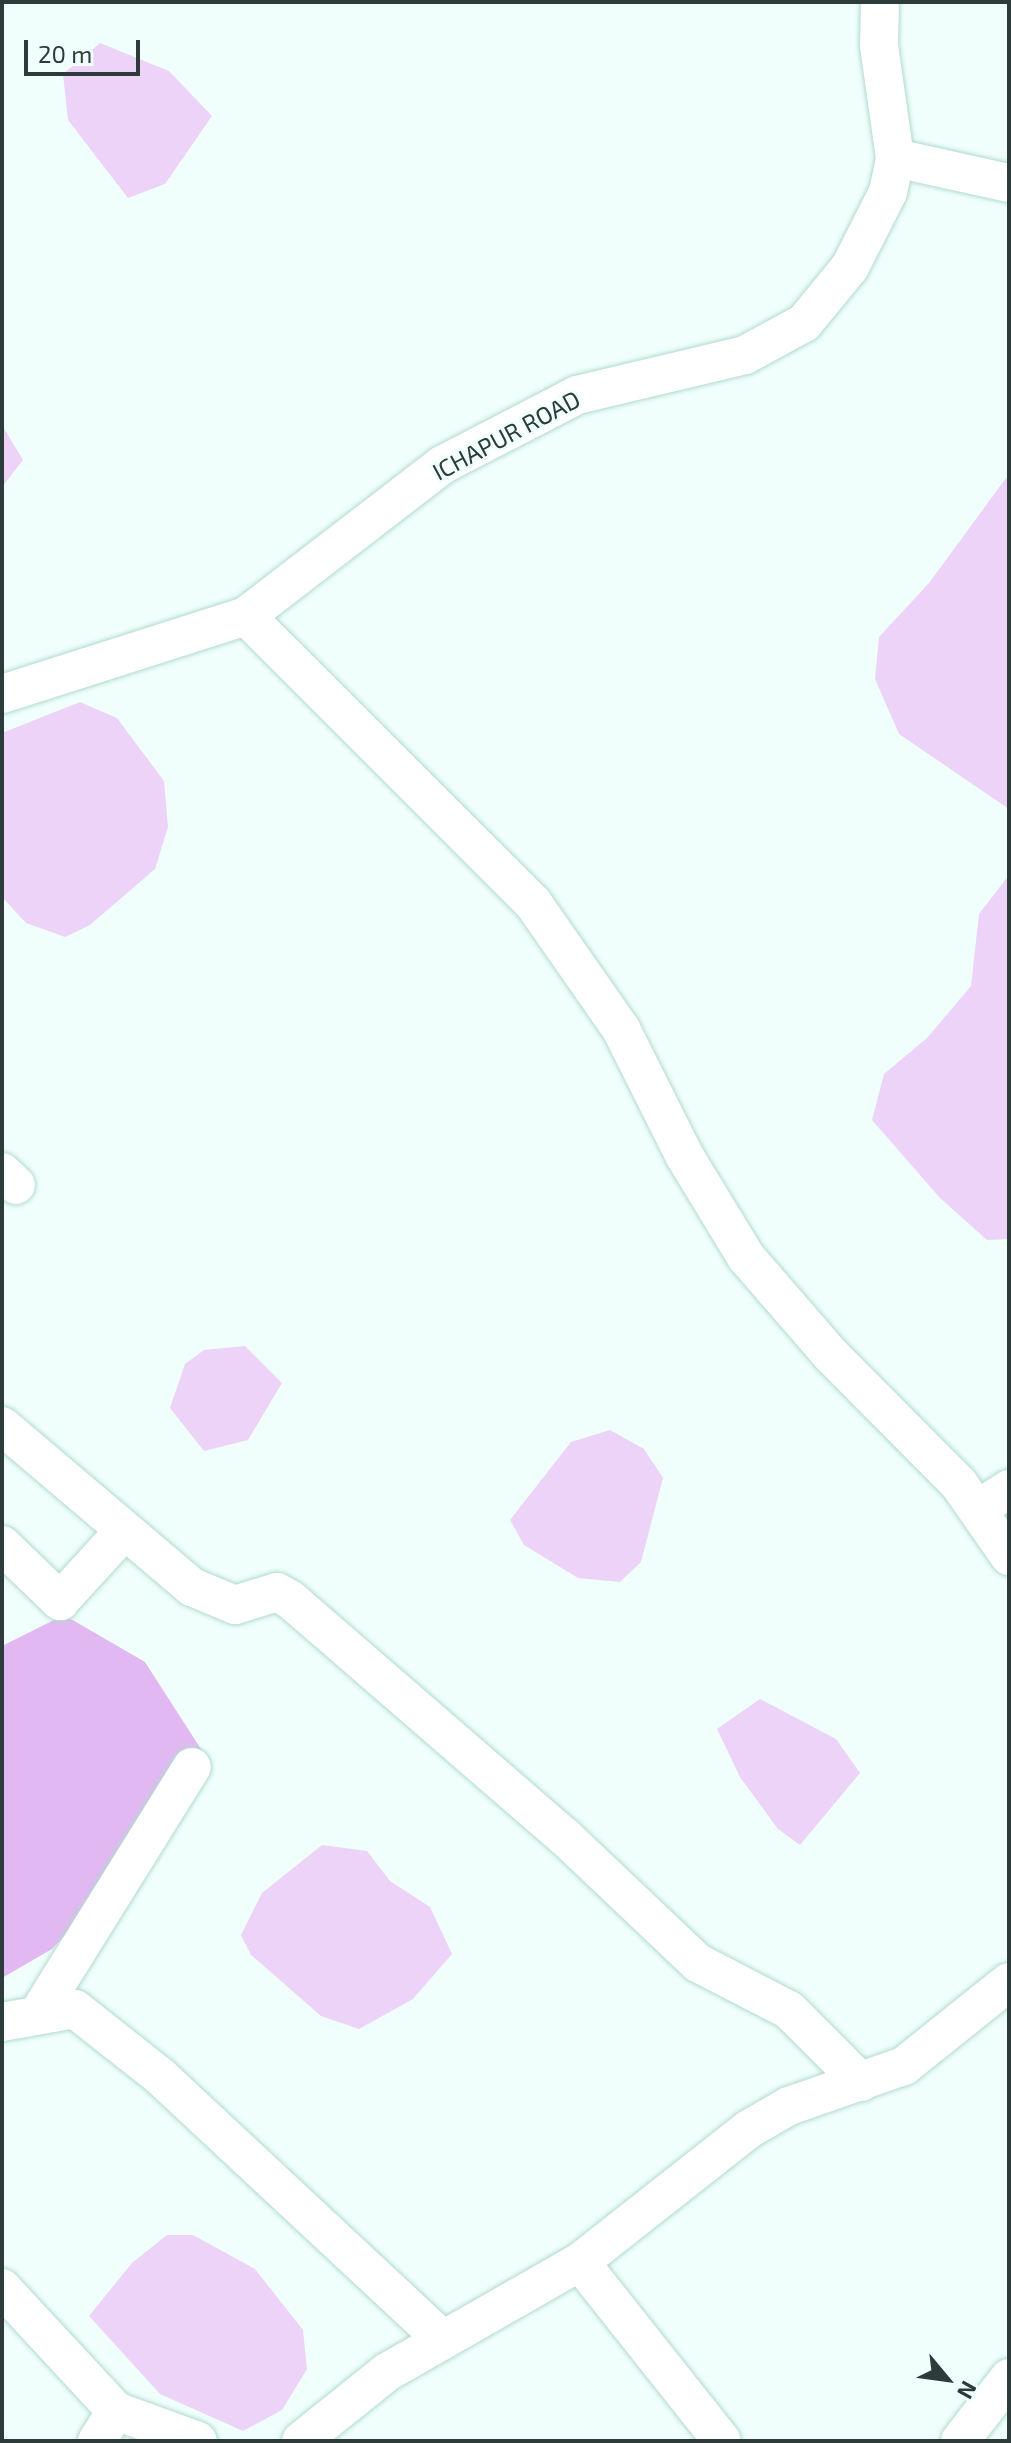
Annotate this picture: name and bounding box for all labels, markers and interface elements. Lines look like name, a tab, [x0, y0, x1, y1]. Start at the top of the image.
scale bar	[28, 24, 144, 74]
text: 20 m	[38, 39, 92, 68]
street label: ICHAPUR ROAD	[427, 384, 585, 486]
north arrow	[907, 2339, 987, 2419]
text: N	[953, 2377, 983, 2404]

